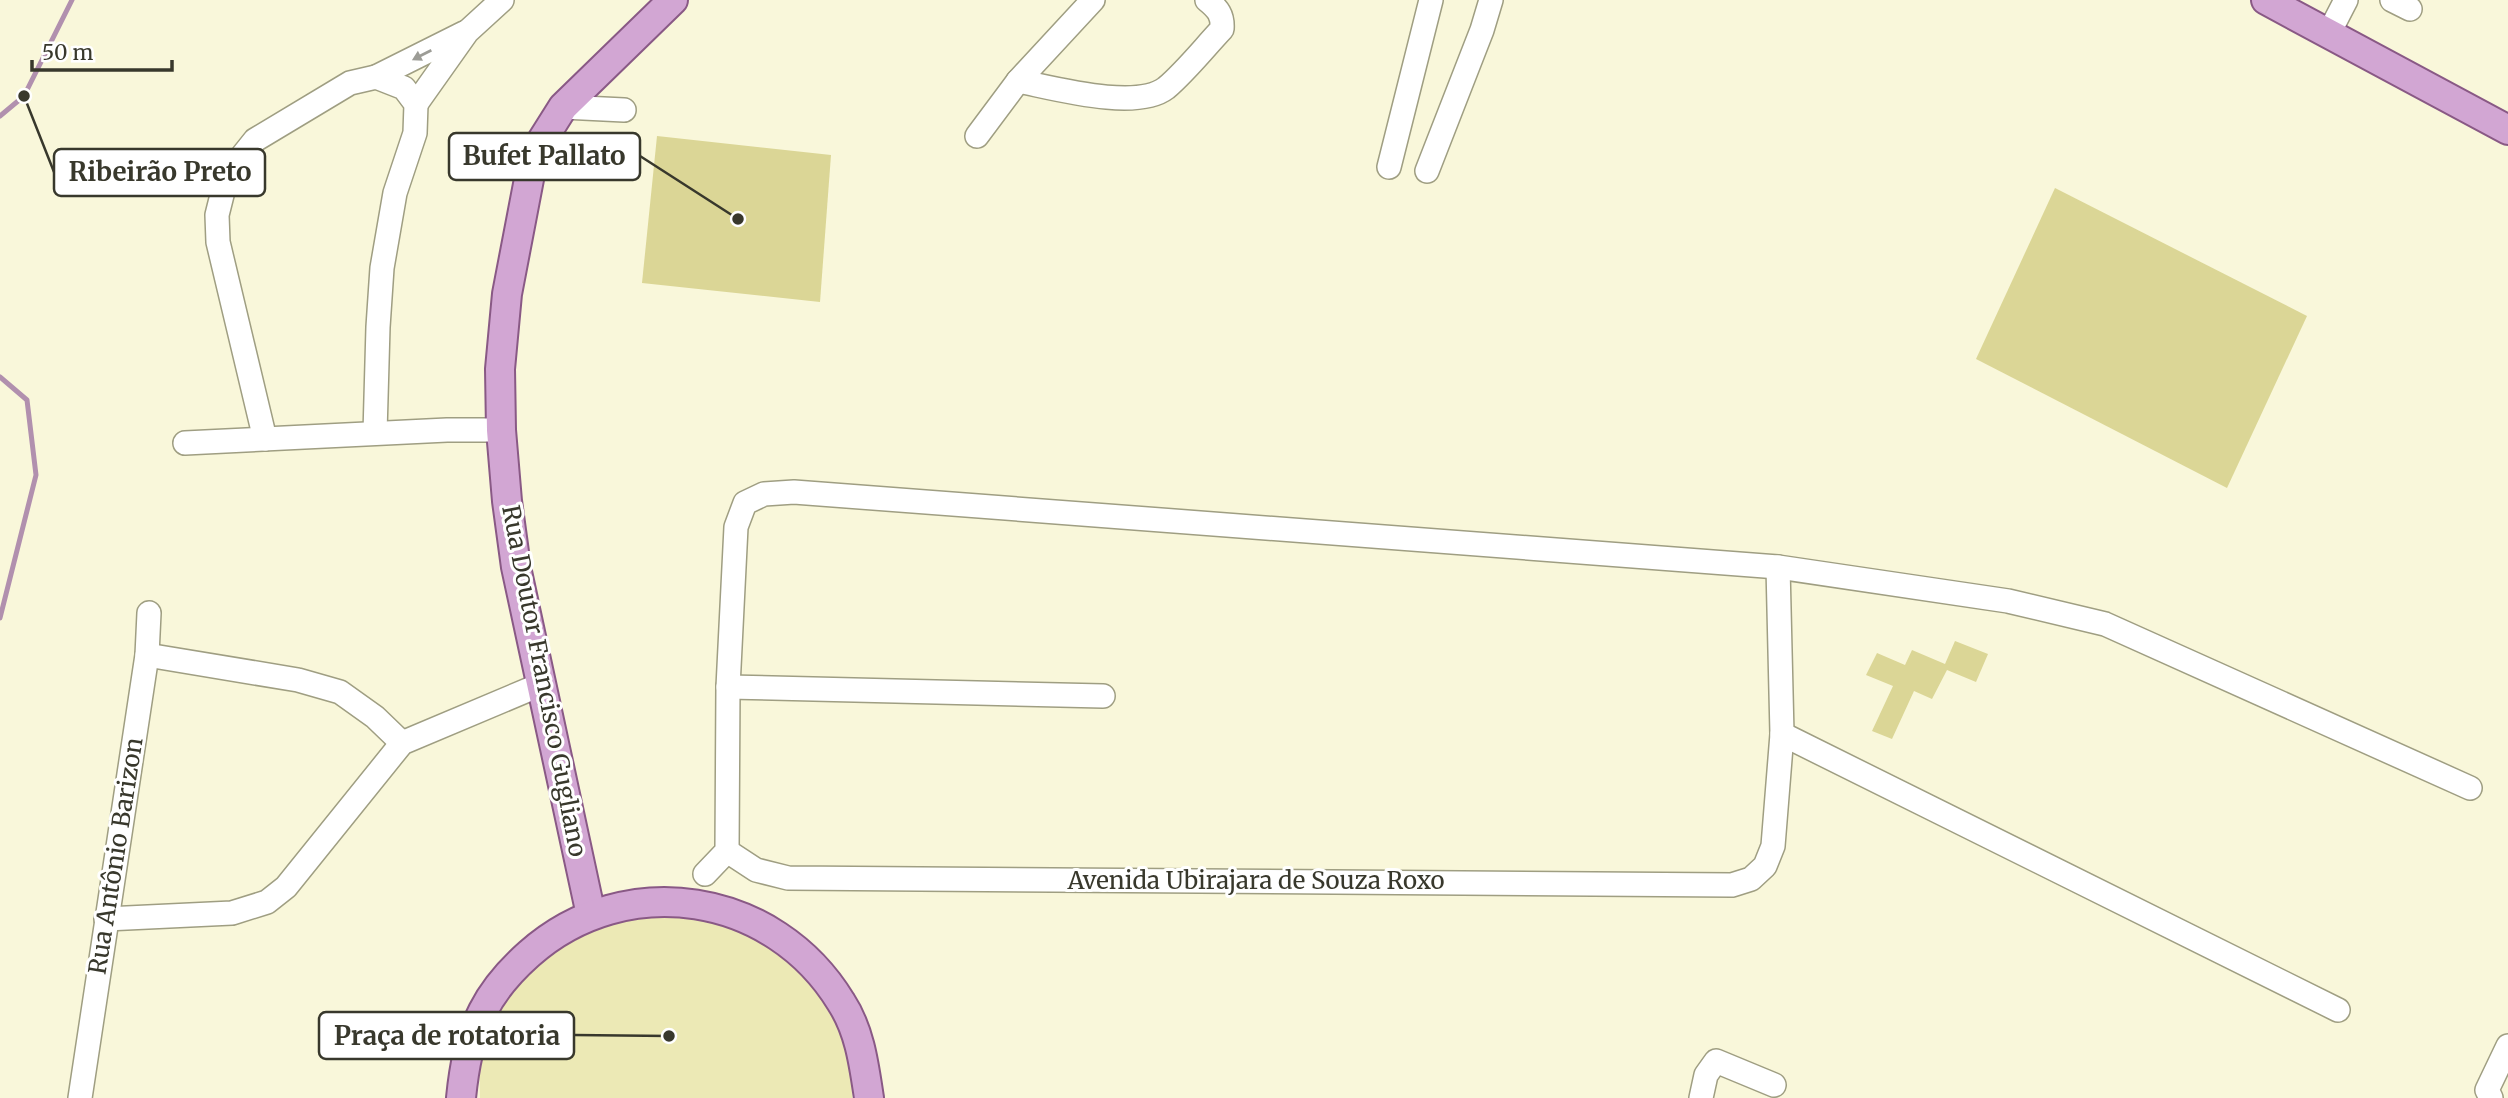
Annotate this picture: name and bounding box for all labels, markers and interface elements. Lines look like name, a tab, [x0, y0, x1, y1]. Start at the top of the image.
scale bar	[32, 28, 172, 72]
text: 50 m	[42, 39, 93, 66]
one-way arrow	[412, 49, 432, 60]
callout: Bufet Pallato	[449, 133, 640, 180]
text: Bufet Pallato	[462, 139, 626, 172]
callout: Ribeirão Preto	[54, 149, 265, 196]
text: Ribeirão Preto	[69, 155, 252, 188]
street label: Rua Doutor Francisco Gugliano	[495, 503, 594, 859]
street label: Rua Antônio Barizon	[81, 735, 150, 977]
street label: Avenida Ubirajara de Souza Roxo	[1067, 865, 1444, 896]
callout: Praça de rotatoria	[319, 1012, 574, 1059]
text: Praça de rotatoria	[334, 1019, 560, 1052]

